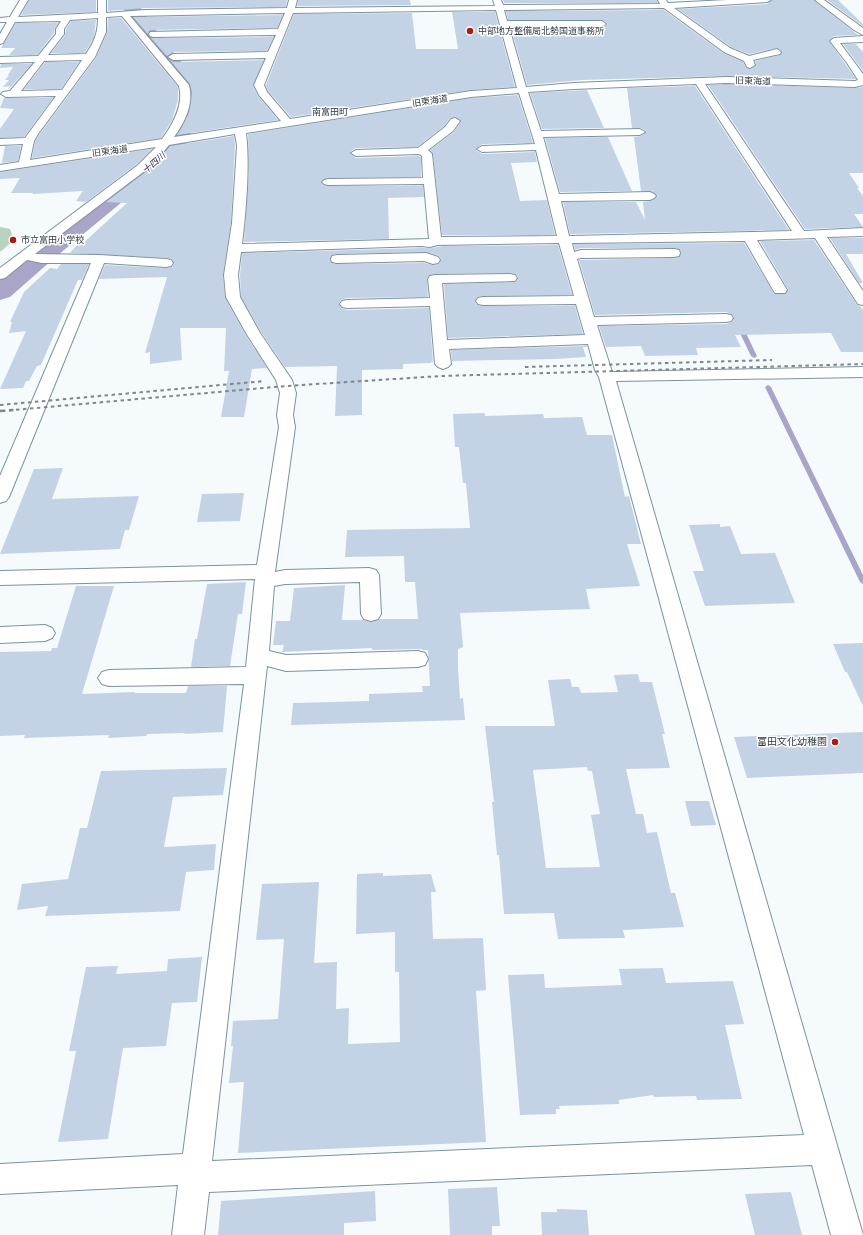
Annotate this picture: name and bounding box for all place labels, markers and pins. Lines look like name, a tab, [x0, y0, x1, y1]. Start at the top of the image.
marker: 中部地方整備局北勢国道事務所	[465, 26, 475, 36]
place label: 中部地方整備局北勢国道事務所	[478, 26, 604, 36]
marker: 市立富田小学校	[8, 235, 18, 245]
place label: 市立富田小学校	[21, 235, 84, 245]
place label: 富田文化幼稚園	[757, 736, 827, 748]
marker: 富田文化幼稚園	[830, 737, 840, 747]

